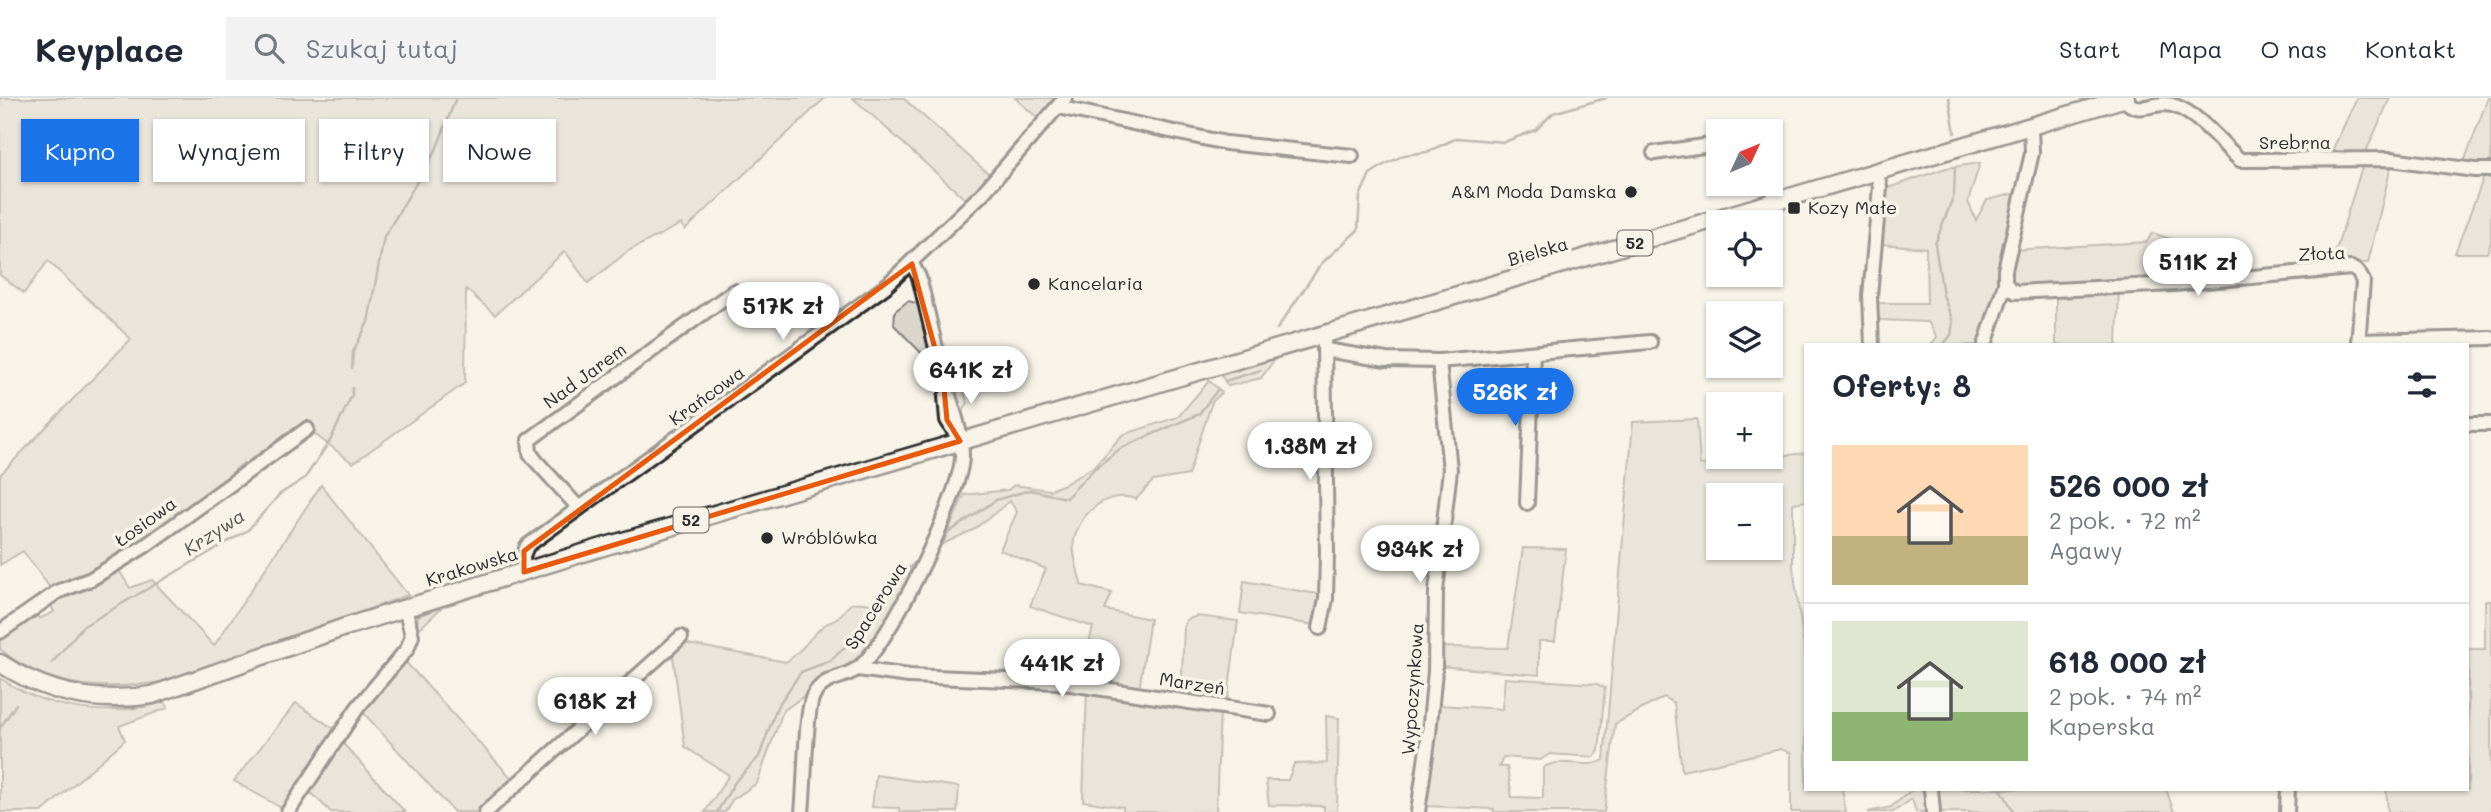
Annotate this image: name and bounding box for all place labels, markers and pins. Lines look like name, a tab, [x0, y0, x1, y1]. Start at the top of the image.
place label: A&M Moda Damska	[1451, 179, 1617, 203]
marker: A&M Moda Damska	[1623, 184, 1639, 200]
place label: Kozy Małe	[1808, 195, 1897, 219]
marker: Kozy Małe	[1786, 200, 1802, 216]
pin: 511K zł	[2133, 238, 2263, 298]
place label: Kancelaria	[1048, 271, 1143, 295]
marker: Kancelaria	[1026, 276, 1042, 292]
pin: 517K zł	[718, 282, 848, 342]
pin: 641K zł	[906, 346, 1036, 406]
pin: 526K zł	[1450, 368, 1580, 428]
pin: 1.38M zł	[1238, 422, 1382, 482]
place label: Wróblówka	[781, 525, 878, 549]
pin: 934K zł	[1355, 526, 1485, 585]
marker: Wróblówka	[759, 530, 775, 546]
pin: 441K zł	[997, 640, 1127, 699]
pin: 618K zł	[530, 678, 660, 737]

